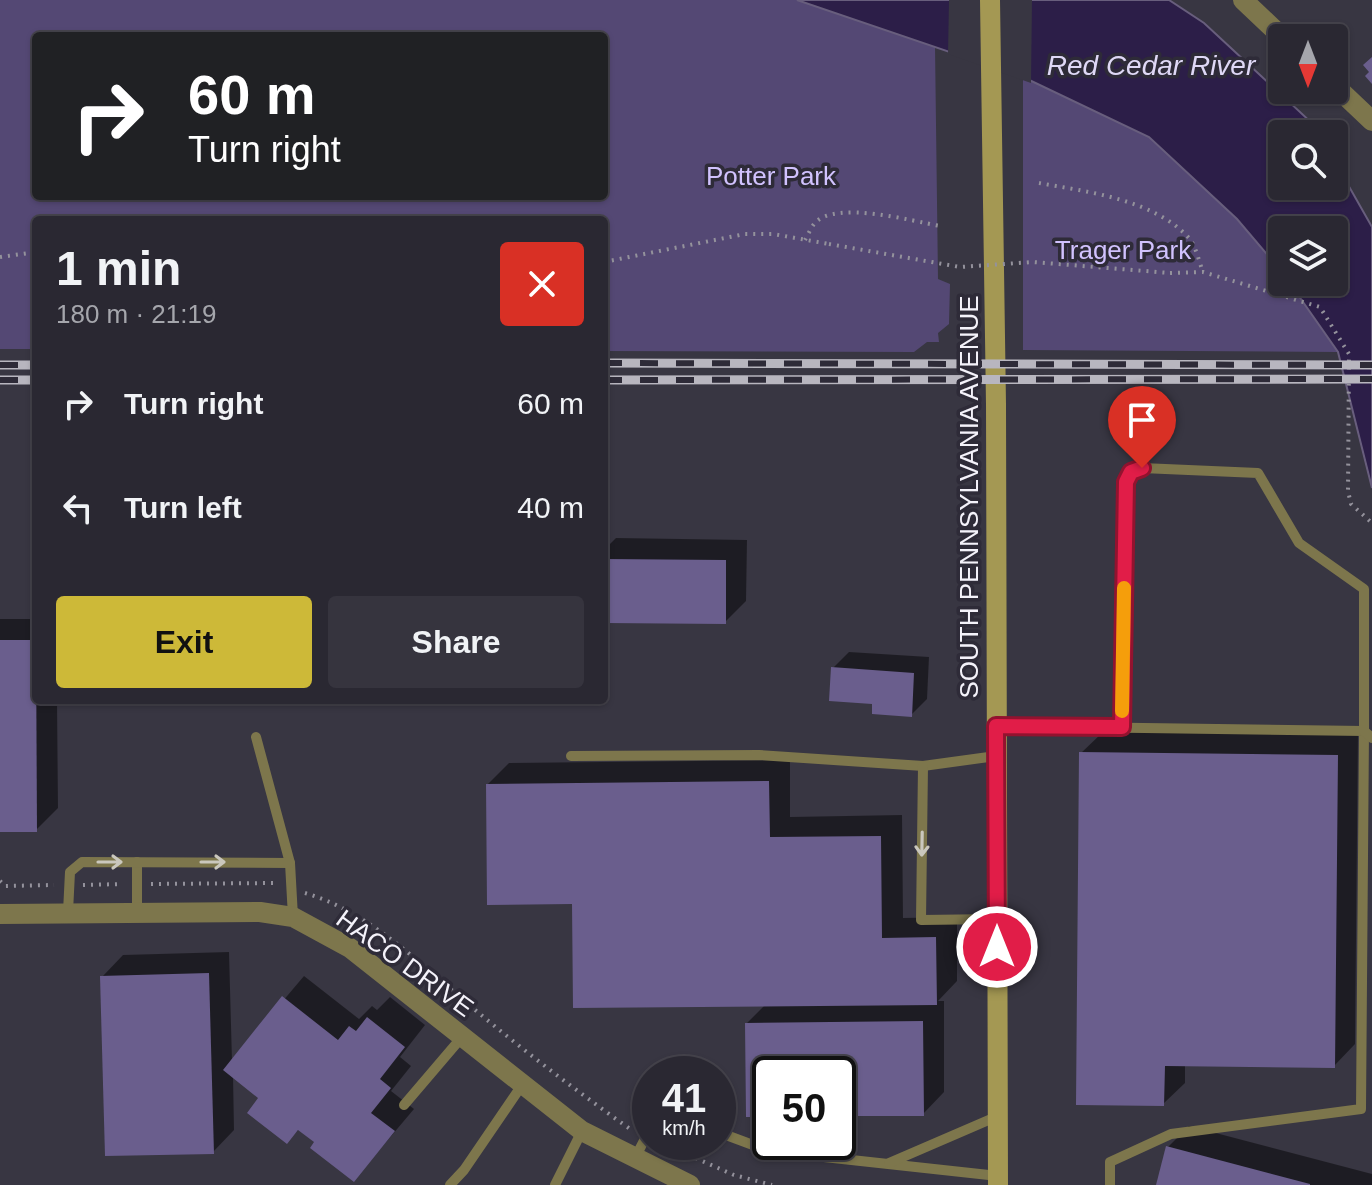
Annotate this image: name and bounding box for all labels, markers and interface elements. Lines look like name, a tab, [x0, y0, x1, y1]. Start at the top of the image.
north arrow	[1268, 24, 1348, 104]
map controls	[1268, 24, 1348, 296]
water label: Red Cedar River	[1047, 50, 1257, 81]
text: 60 m	[188, 63, 316, 126]
icon: right	[56, 64, 160, 168]
button: search	[1268, 120, 1348, 200]
text: Turn right	[188, 129, 341, 170]
park label: Potter Park	[706, 161, 837, 191]
button: layers	[1268, 216, 1348, 296]
park label: Trager Park	[1055, 235, 1192, 265]
text: 1 min	[56, 242, 181, 295]
button: close	[500, 242, 584, 326]
street label: SOUTH PENNSYLVANIA AVENUE	[954, 295, 984, 699]
text: 180 m · 21:19	[56, 299, 216, 329]
icon: right	[56, 382, 100, 426]
pin	[1108, 386, 1176, 468]
text: Turn right	[124, 387, 263, 420]
text: 60 m	[517, 387, 584, 420]
icon: arrive	[1120, 398, 1164, 442]
icon: left	[56, 486, 100, 530]
text: Turn left	[124, 491, 242, 524]
text: 40 m	[517, 491, 584, 524]
button: Exit	[56, 596, 312, 688]
button: Share	[328, 596, 584, 688]
one-way arrow	[914, 830, 930, 857]
one-way arrow	[96, 854, 123, 870]
one-way arrow	[199, 854, 226, 870]
street label: HACO DRIVE	[331, 903, 479, 1023]
position arrow	[955, 905, 1039, 989]
speed limit sign: 50	[752, 1056, 856, 1160]
text: 41	[662, 1076, 706, 1120]
text: km/h	[662, 1117, 706, 1139]

